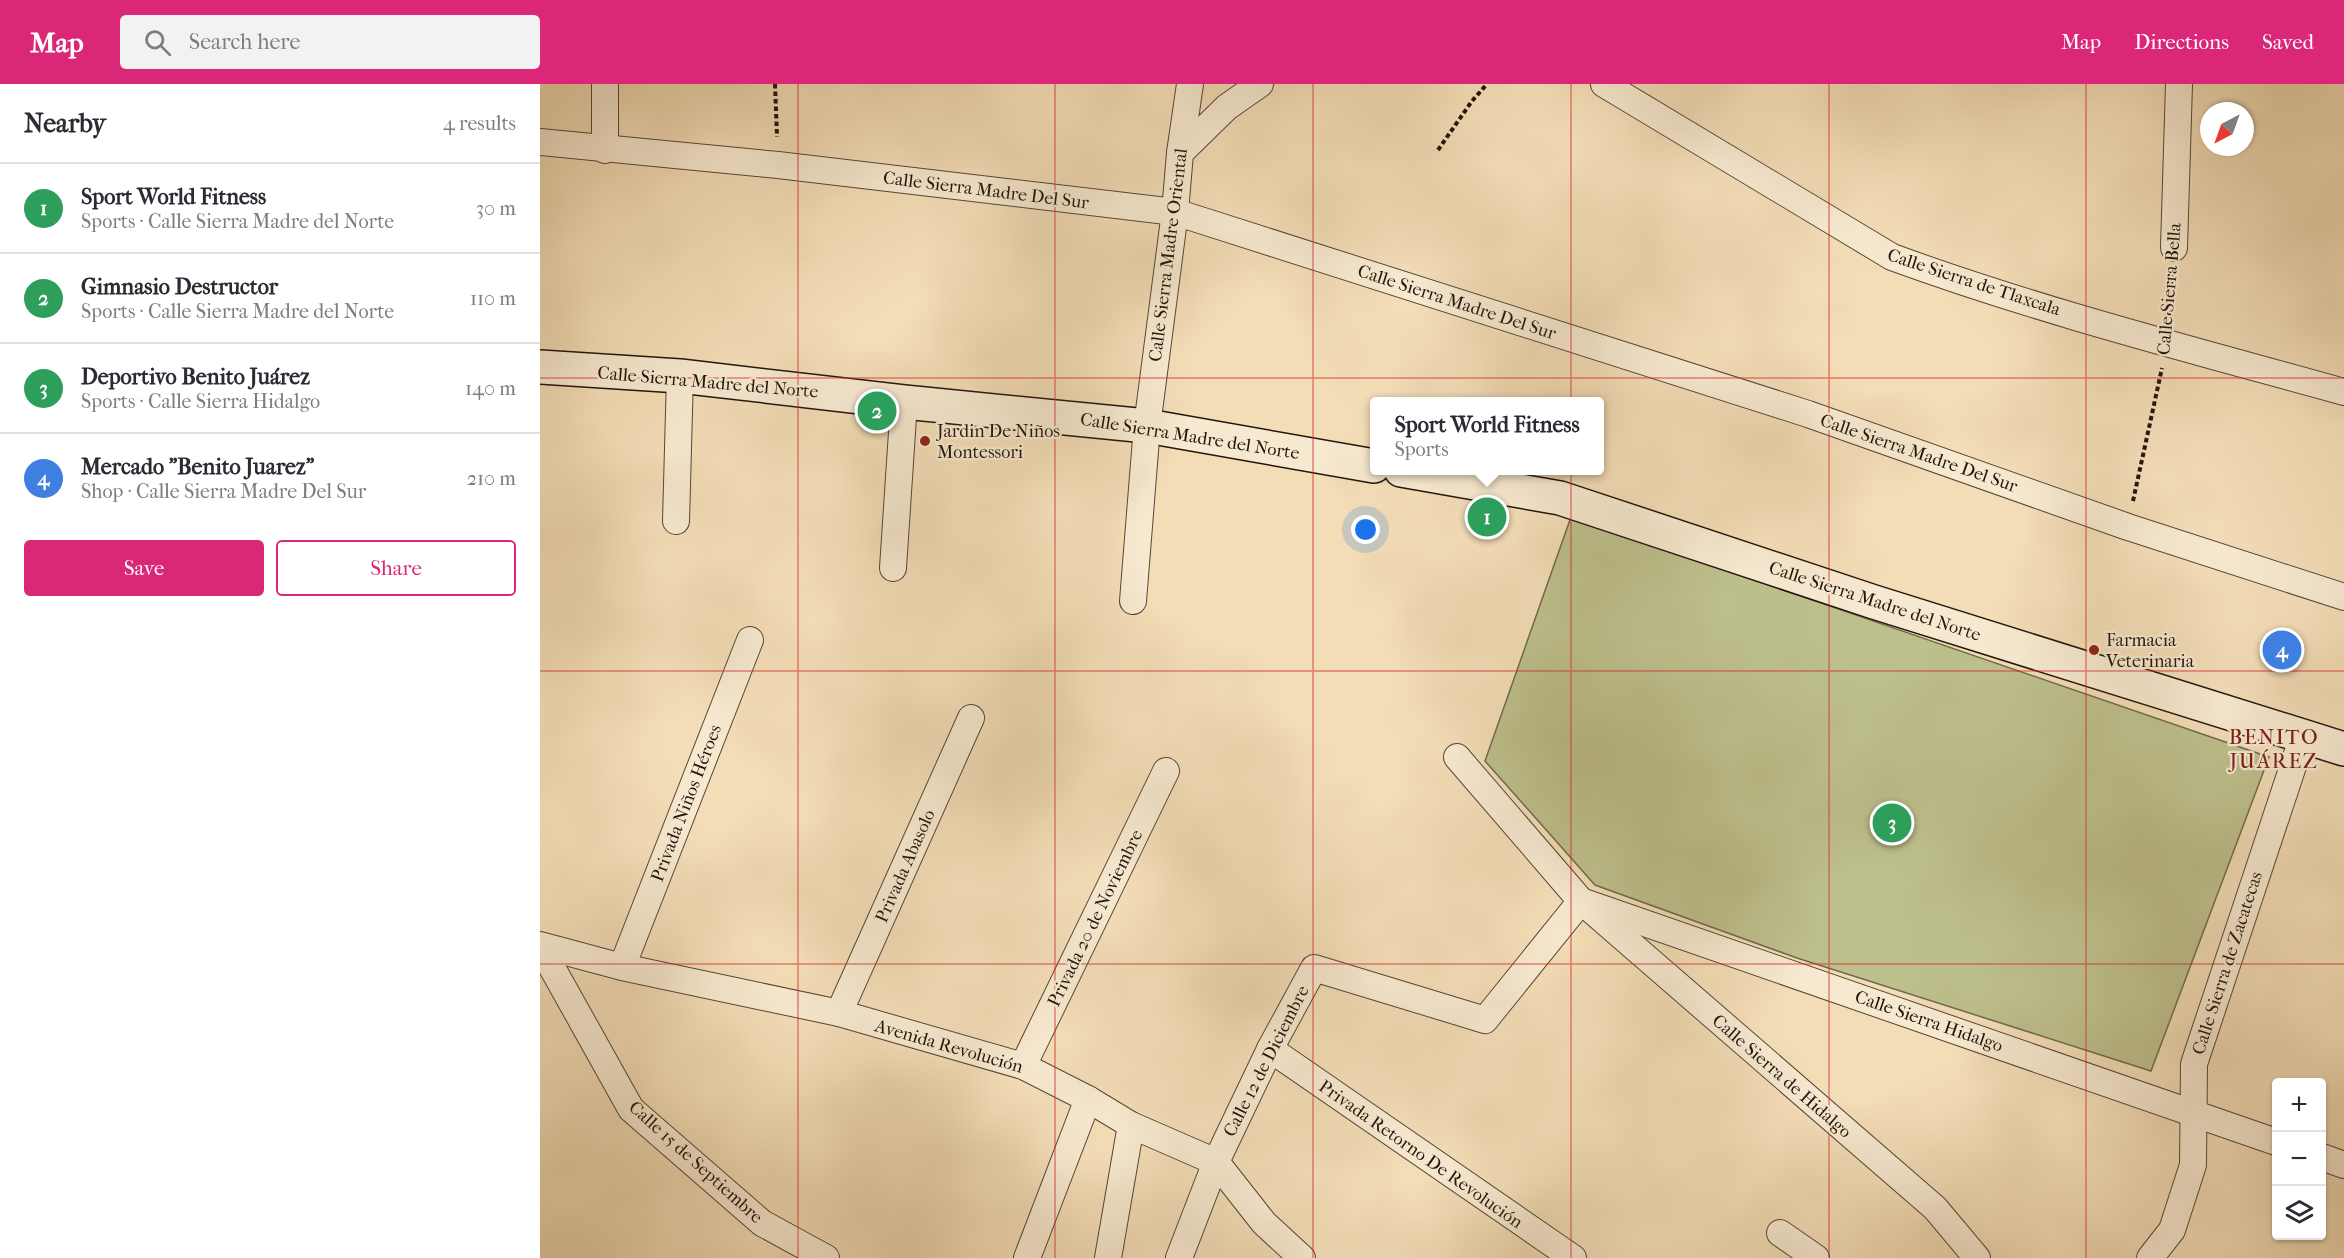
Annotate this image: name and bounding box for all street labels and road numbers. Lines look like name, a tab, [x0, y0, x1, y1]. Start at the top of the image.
street label: Calle Sierra Madre Oriental	[1145, 147, 1192, 363]
street label: Calle Sierra Madre Del Sur	[882, 167, 1090, 214]
street label: Calle Sierra Bella	[2153, 221, 2186, 356]
street label: Calle Sierra de Tlaxcala	[1885, 245, 2064, 321]
street label: Calle Sierra Madre Del Sur	[1355, 260, 1559, 345]
street label: Calle Sierra Madre del Norte	[597, 362, 819, 403]
street label: Calle Sierra Madre del Norte	[1079, 409, 1301, 464]
street label: Calle Sierra Madre Del Sur	[1817, 410, 2021, 497]
street label: Calle Sierra Madre del Norte	[1766, 557, 1984, 646]
street label: Privada Niños Héroes	[647, 721, 726, 885]
street label: Privada Abasolo	[871, 806, 940, 926]
street label: Privada 20 de Noviembre	[1043, 826, 1147, 1010]
street label: Calle Sierra de Zacatecas	[2188, 869, 2267, 1057]
street label: Calle 12 de Diciembre	[1219, 982, 1314, 1140]
street label: Calle Sierra Hidalgo	[1852, 986, 2006, 1057]
street label: Calle Sierra de Hidalgo	[1708, 1010, 1856, 1143]
street label: Avenida Revolución	[871, 1015, 1026, 1078]
street label: Privada Retorno De Revolución	[1315, 1076, 1527, 1233]
street label: Calle 15 de Septiembre	[624, 1097, 767, 1228]

